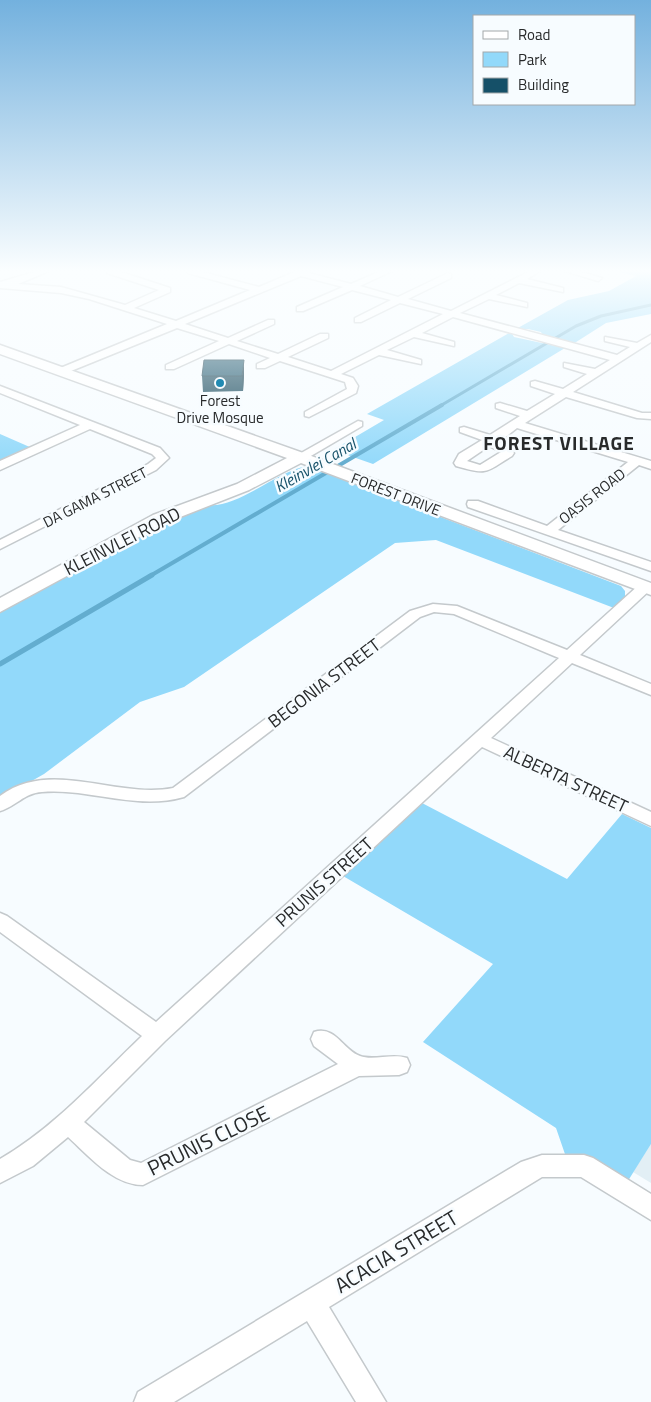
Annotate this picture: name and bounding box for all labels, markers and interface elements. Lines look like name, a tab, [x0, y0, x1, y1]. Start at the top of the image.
legend	[473, 15, 636, 105]
text: Road	[518, 23, 550, 46]
text: Park	[518, 48, 547, 71]
text: Building	[518, 73, 569, 96]
marker: Forest Drive Mosque	[214, 377, 226, 389]
place label: Forest Drive Mosque	[177, 389, 263, 429]
district label: FOREST VILLAGE	[483, 428, 635, 457]
water label: Kleinvlei Canal	[270, 431, 362, 498]
street label: DA GAMA STREET	[39, 461, 151, 533]
street label: OASIS ROAD	[554, 462, 630, 530]
street label: FOREST DRIVE	[348, 466, 444, 522]
street label: KLEINVLEI ROAD	[59, 500, 185, 582]
street label: BEGONIA STREET	[262, 631, 386, 734]
street label: ALBERTA STREET	[499, 738, 633, 820]
street label: PRUNIS STREET	[269, 830, 379, 933]
street label: PRUNIS CLOSE	[142, 1097, 274, 1183]
street label: ACACIA STREET	[328, 1201, 464, 1301]

